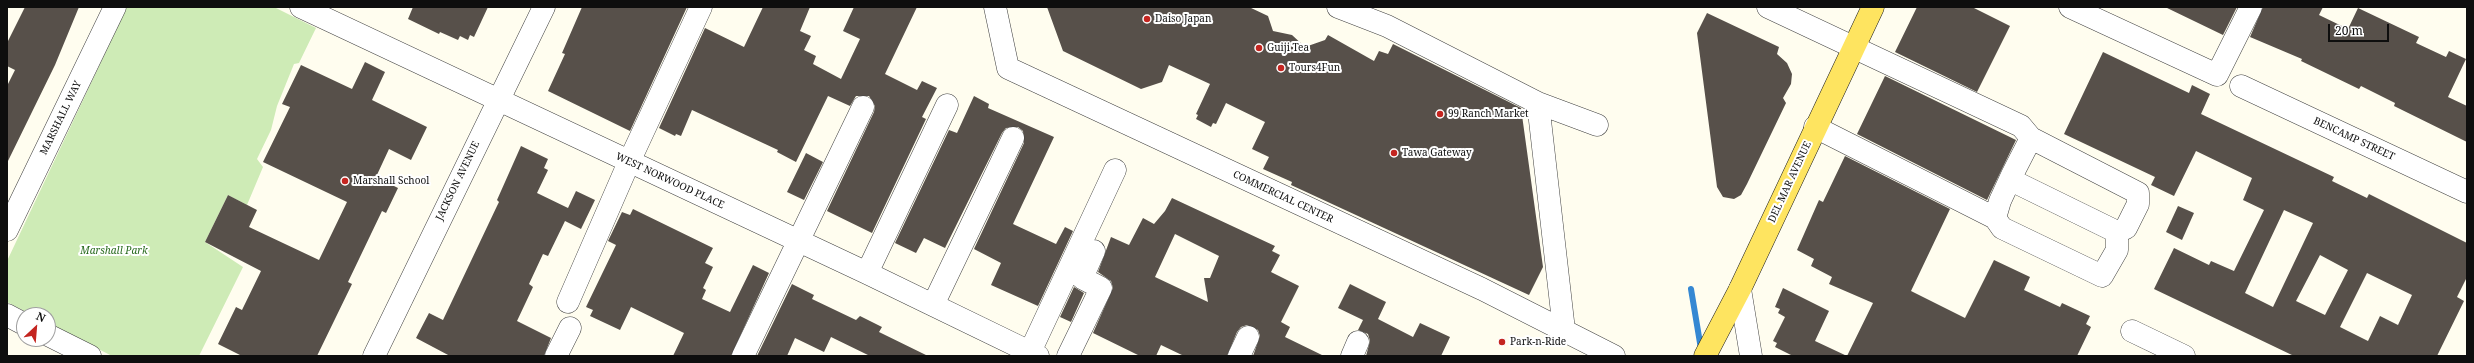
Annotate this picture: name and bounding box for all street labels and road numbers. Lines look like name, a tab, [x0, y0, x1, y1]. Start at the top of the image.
street label: MARSHALL WAY	[38, 79, 84, 157]
street label: BENCAMP STREET	[2312, 115, 2396, 163]
street label: JACKSON AVENUE	[434, 139, 482, 223]
street label: DEL MAR AVENUE	[1766, 140, 1814, 224]
street label: WEST NORWOOD PLACE	[614, 151, 726, 211]
street label: COMMERCIAL CENTER	[1231, 168, 1335, 226]

